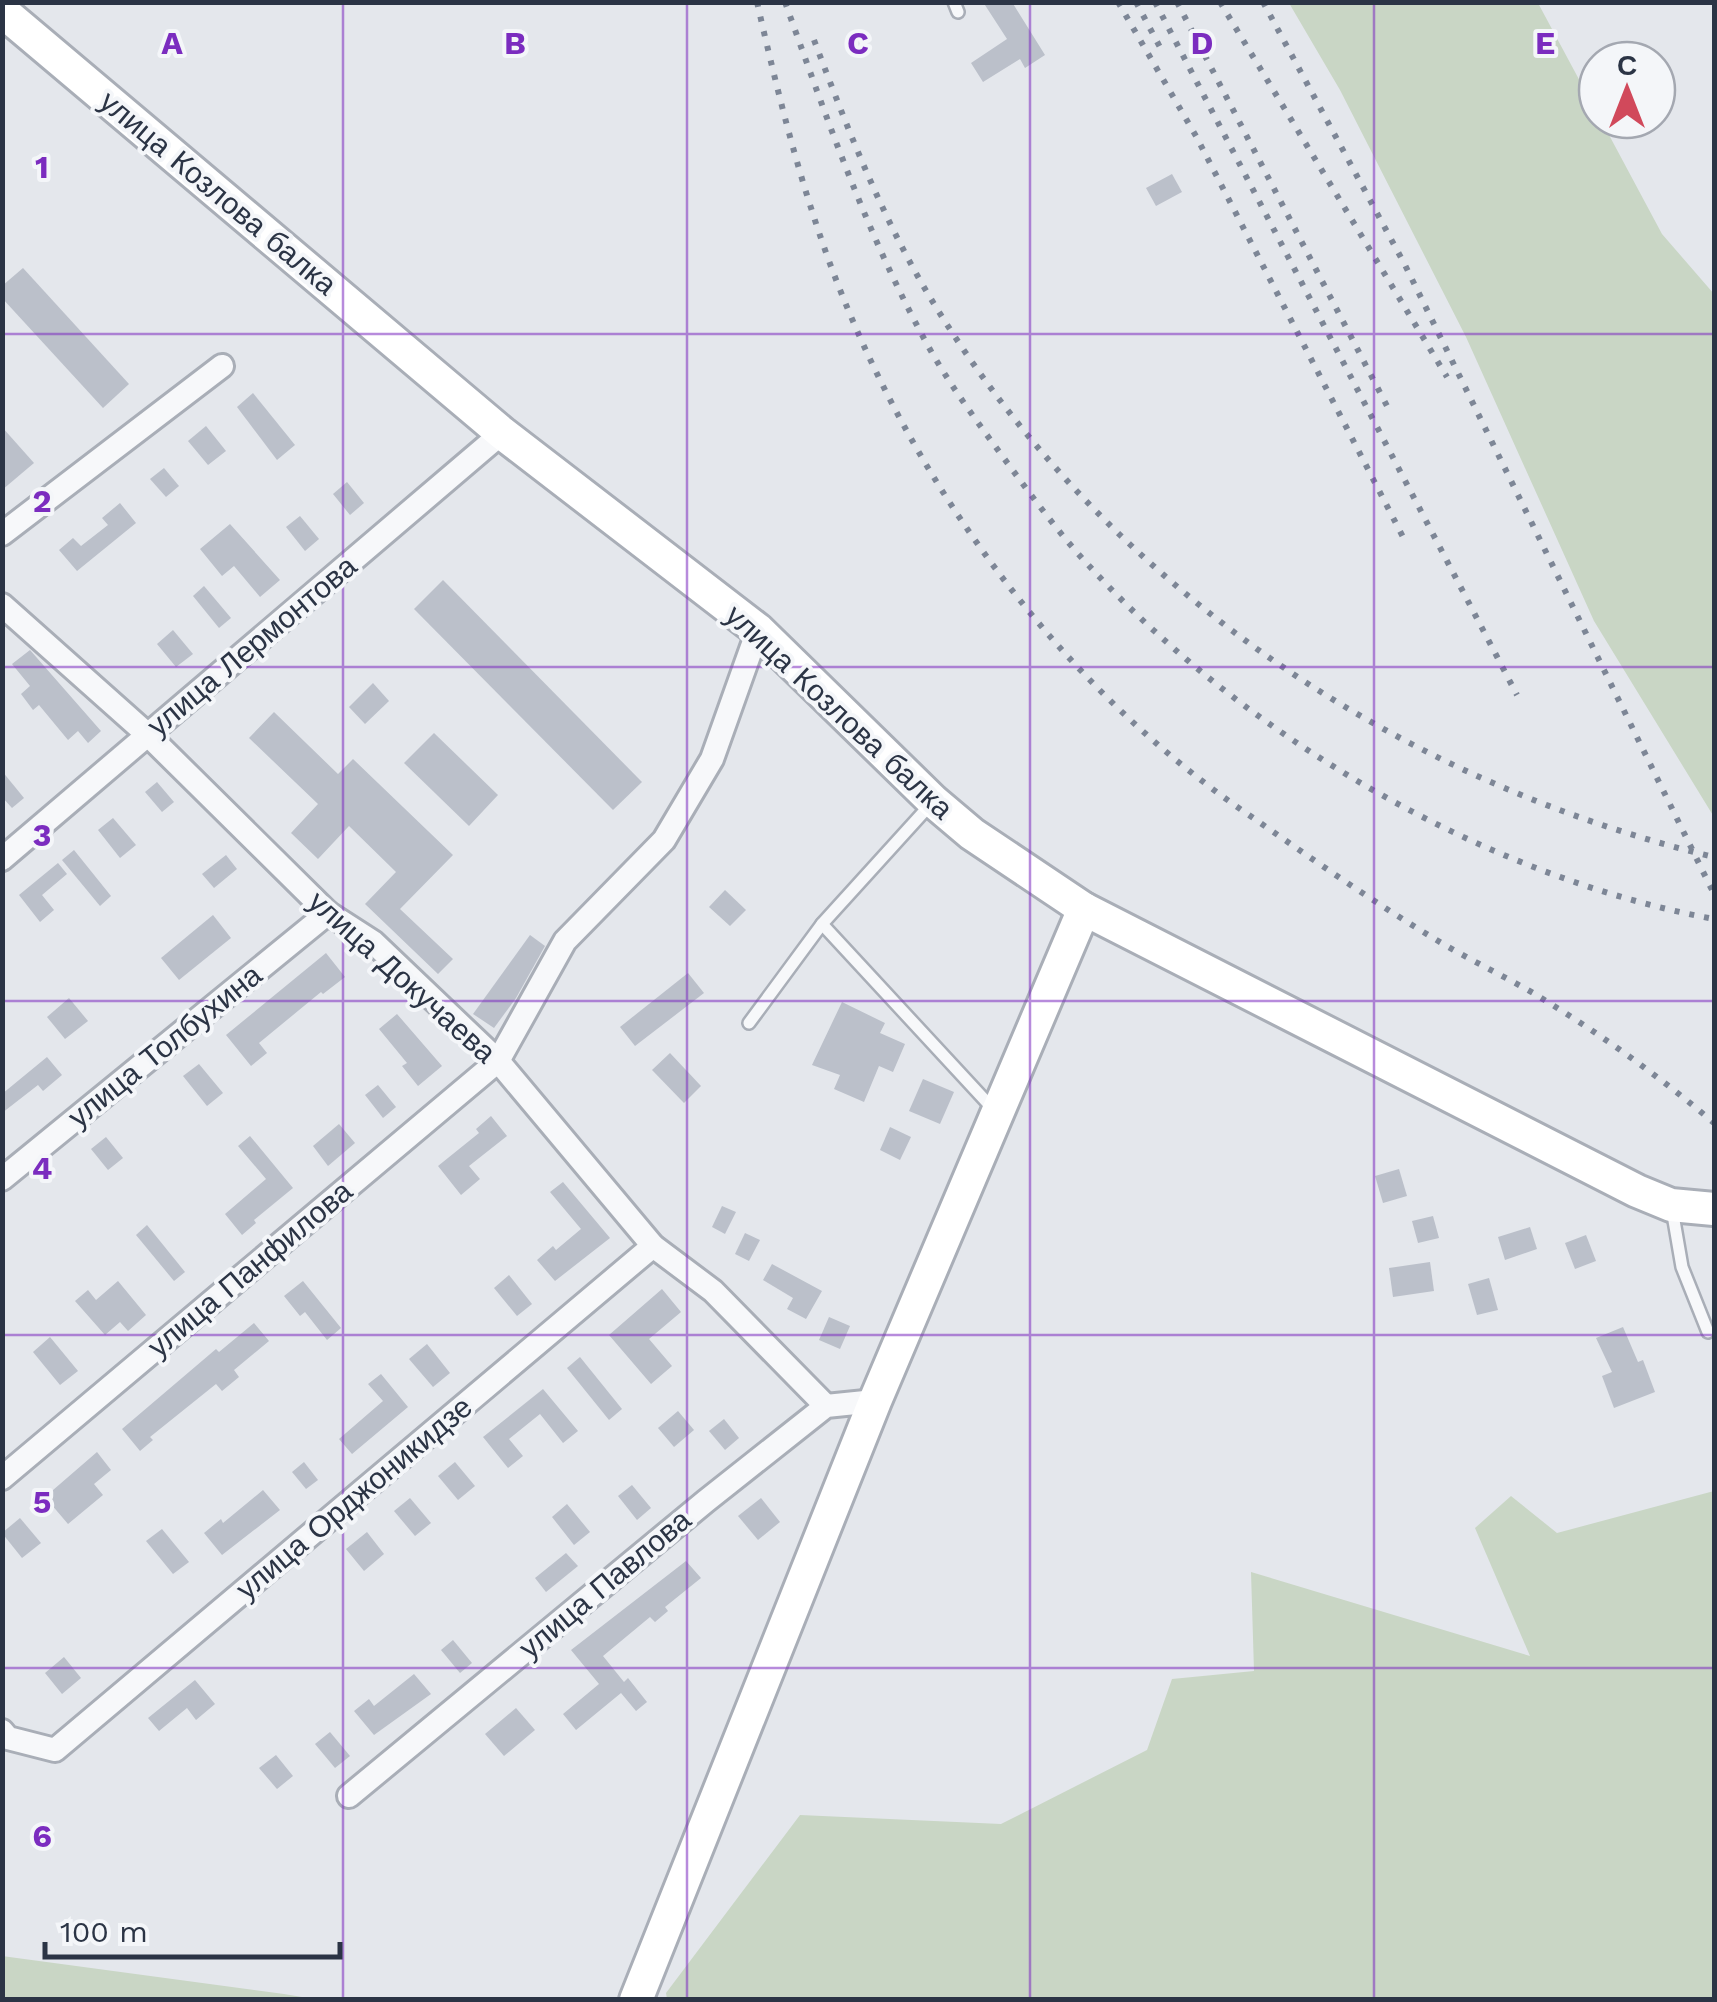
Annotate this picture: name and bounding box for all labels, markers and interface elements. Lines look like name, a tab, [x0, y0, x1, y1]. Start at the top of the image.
text: A	[161, 24, 183, 62]
text: B	[504, 24, 526, 62]
text: C	[847, 24, 869, 62]
text: D	[1191, 24, 1213, 62]
text: E	[1535, 24, 1555, 62]
north arrow	[1577, 40, 1677, 140]
text: С	[1617, 49, 1637, 82]
street label: улица Козлова балка	[93, 83, 344, 302]
text: 1	[35, 148, 49, 186]
text: 2	[32, 482, 52, 520]
street label: улица Лермонтова	[140, 548, 364, 743]
street label: улица Козлова балка	[718, 597, 961, 826]
text: 3	[33, 816, 51, 854]
street label: улица Докучаева	[302, 883, 503, 1070]
street label: улица Толбухина	[61, 957, 269, 1134]
text: 4	[32, 1149, 52, 1187]
street label: улица Панфилова	[140, 1173, 359, 1364]
street label: улица Орджоникидзе	[229, 1389, 479, 1607]
text: 5	[33, 1483, 51, 1521]
street label: улица Павлова	[512, 1502, 698, 1665]
text: 6	[32, 1817, 52, 1855]
scale bar	[45, 1897, 340, 1959]
text: 100 m	[60, 1914, 148, 1949]

